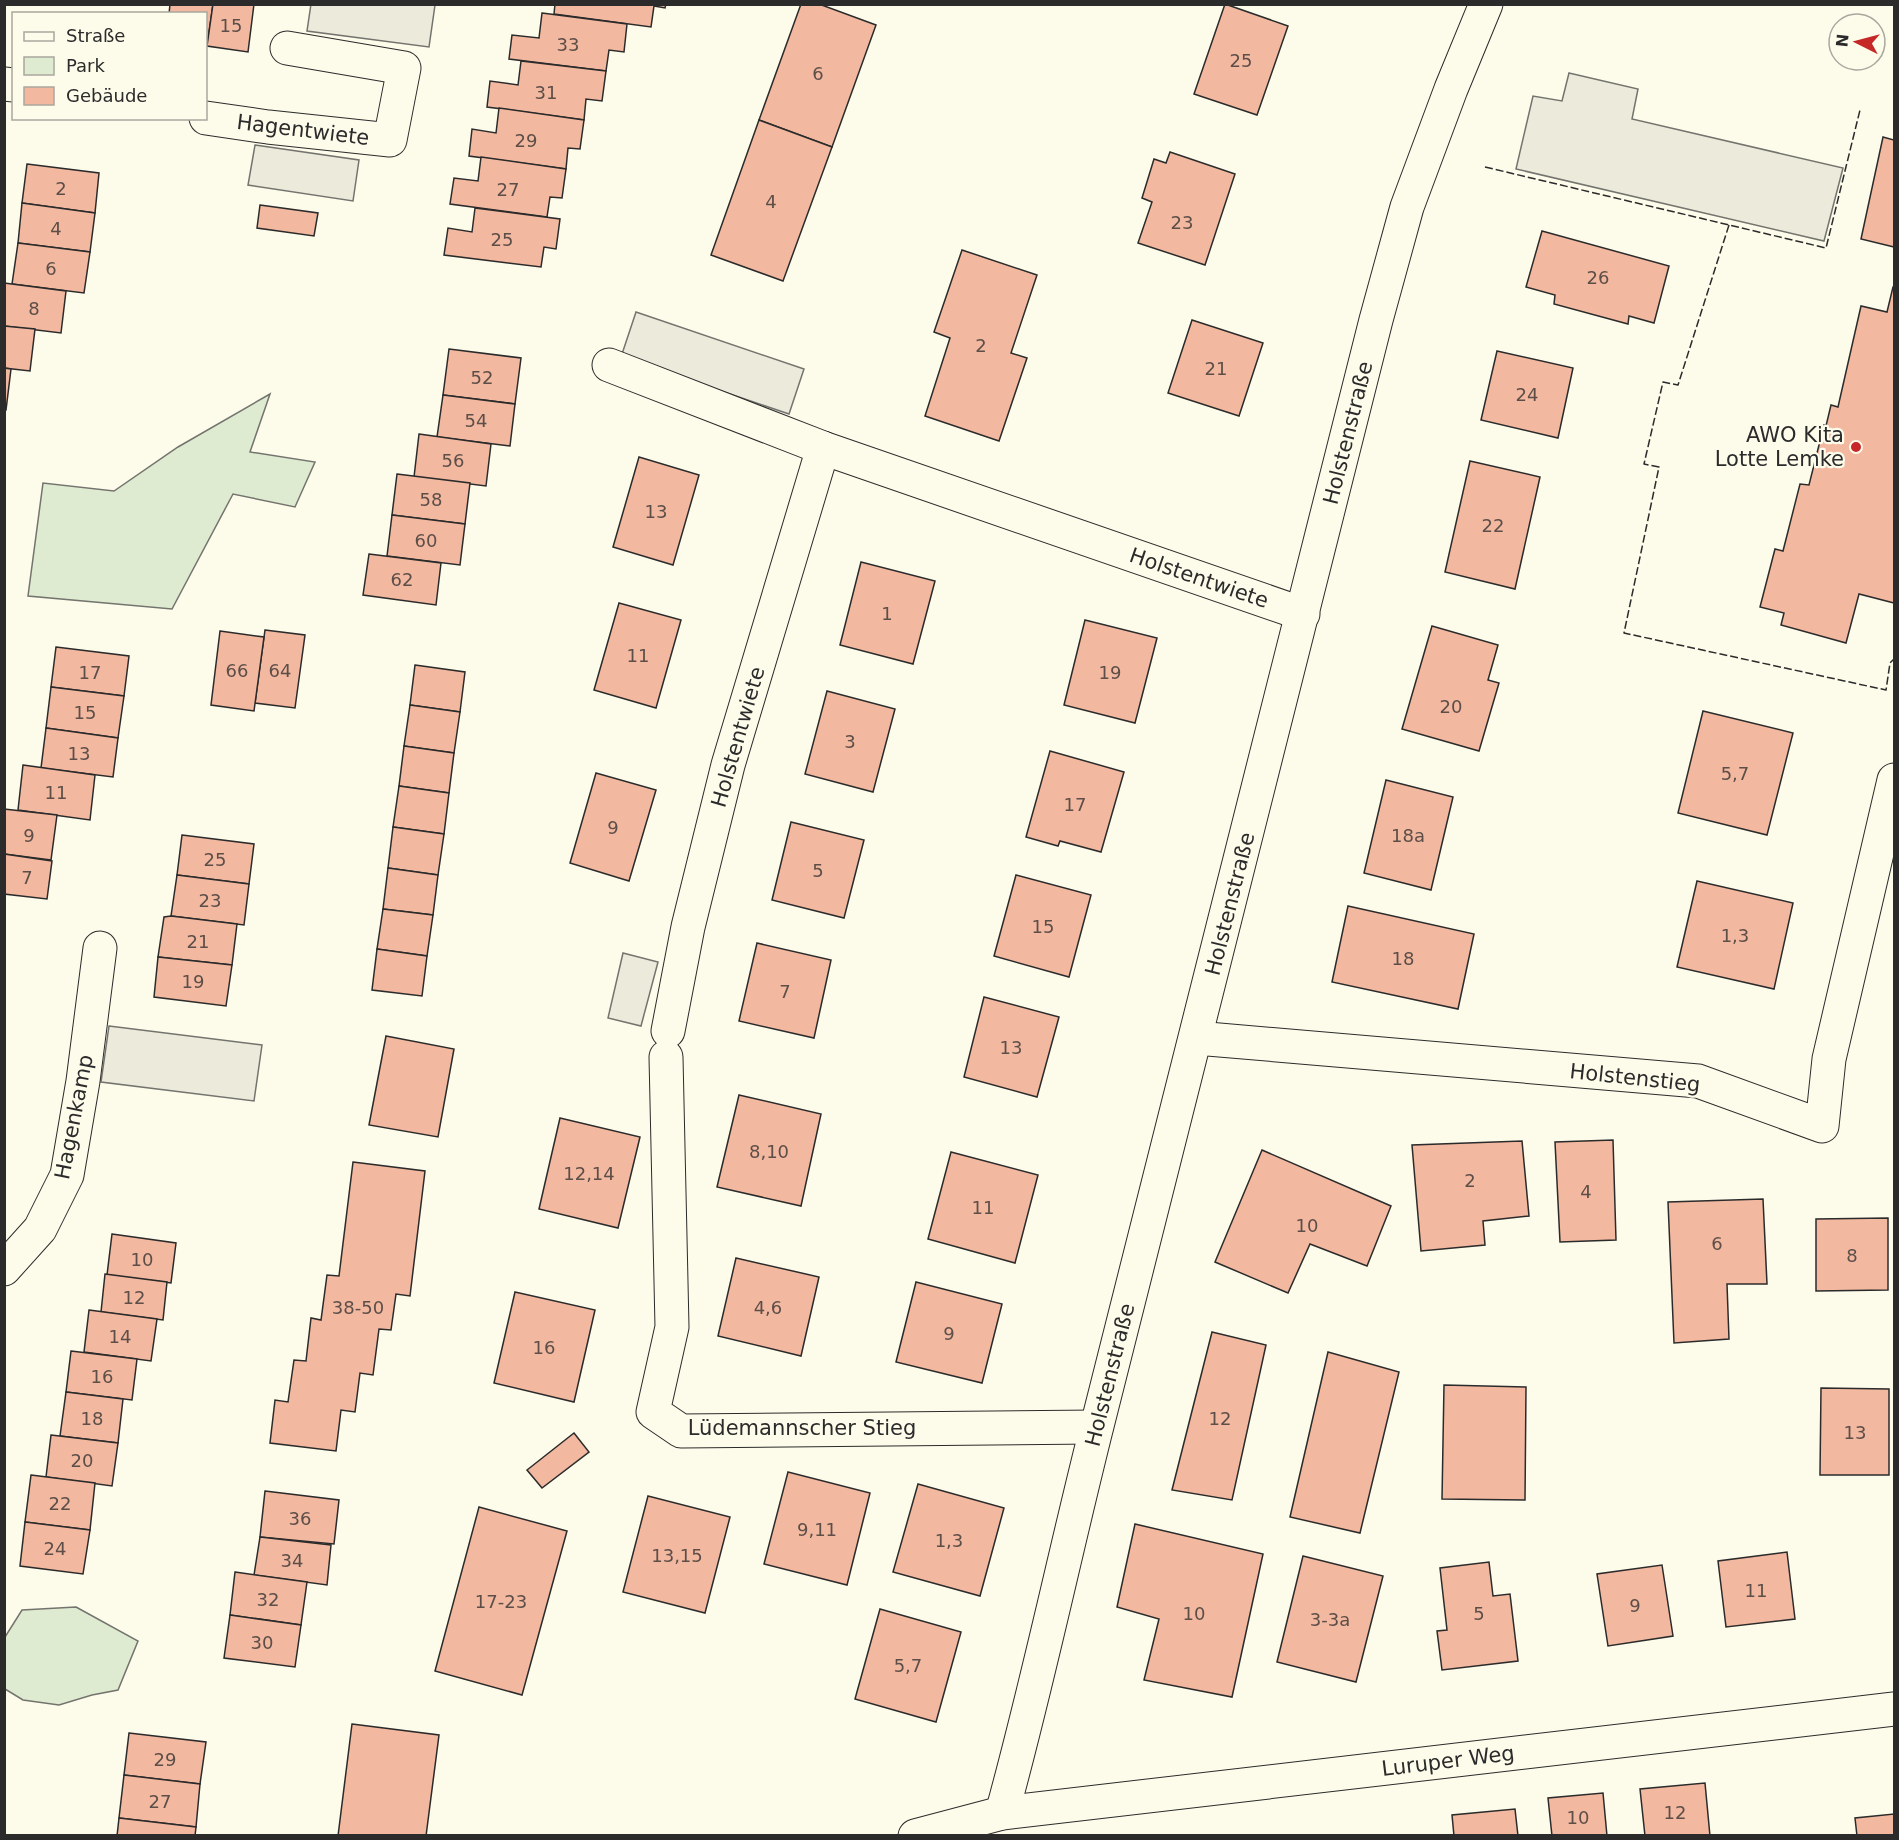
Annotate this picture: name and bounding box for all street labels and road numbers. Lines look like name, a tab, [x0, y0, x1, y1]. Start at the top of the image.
street label: Hagentwiete	[235, 110, 371, 150]
street label: Holstenstraße	[1319, 359, 1377, 507]
street label: Holstentwiete	[1126, 543, 1272, 613]
street label: Holstentwiete	[706, 664, 770, 810]
street label: Holstenstraße	[1201, 830, 1259, 978]
street label: Hagenkamp	[50, 1053, 98, 1181]
street label: Holstenstieg	[1569, 1059, 1701, 1097]
street label: Holstenstraße	[1081, 1301, 1139, 1449]
street label: Lüdemannscher Stieg	[688, 1416, 916, 1440]
street label: Luruper Weg	[1380, 1741, 1516, 1781]

